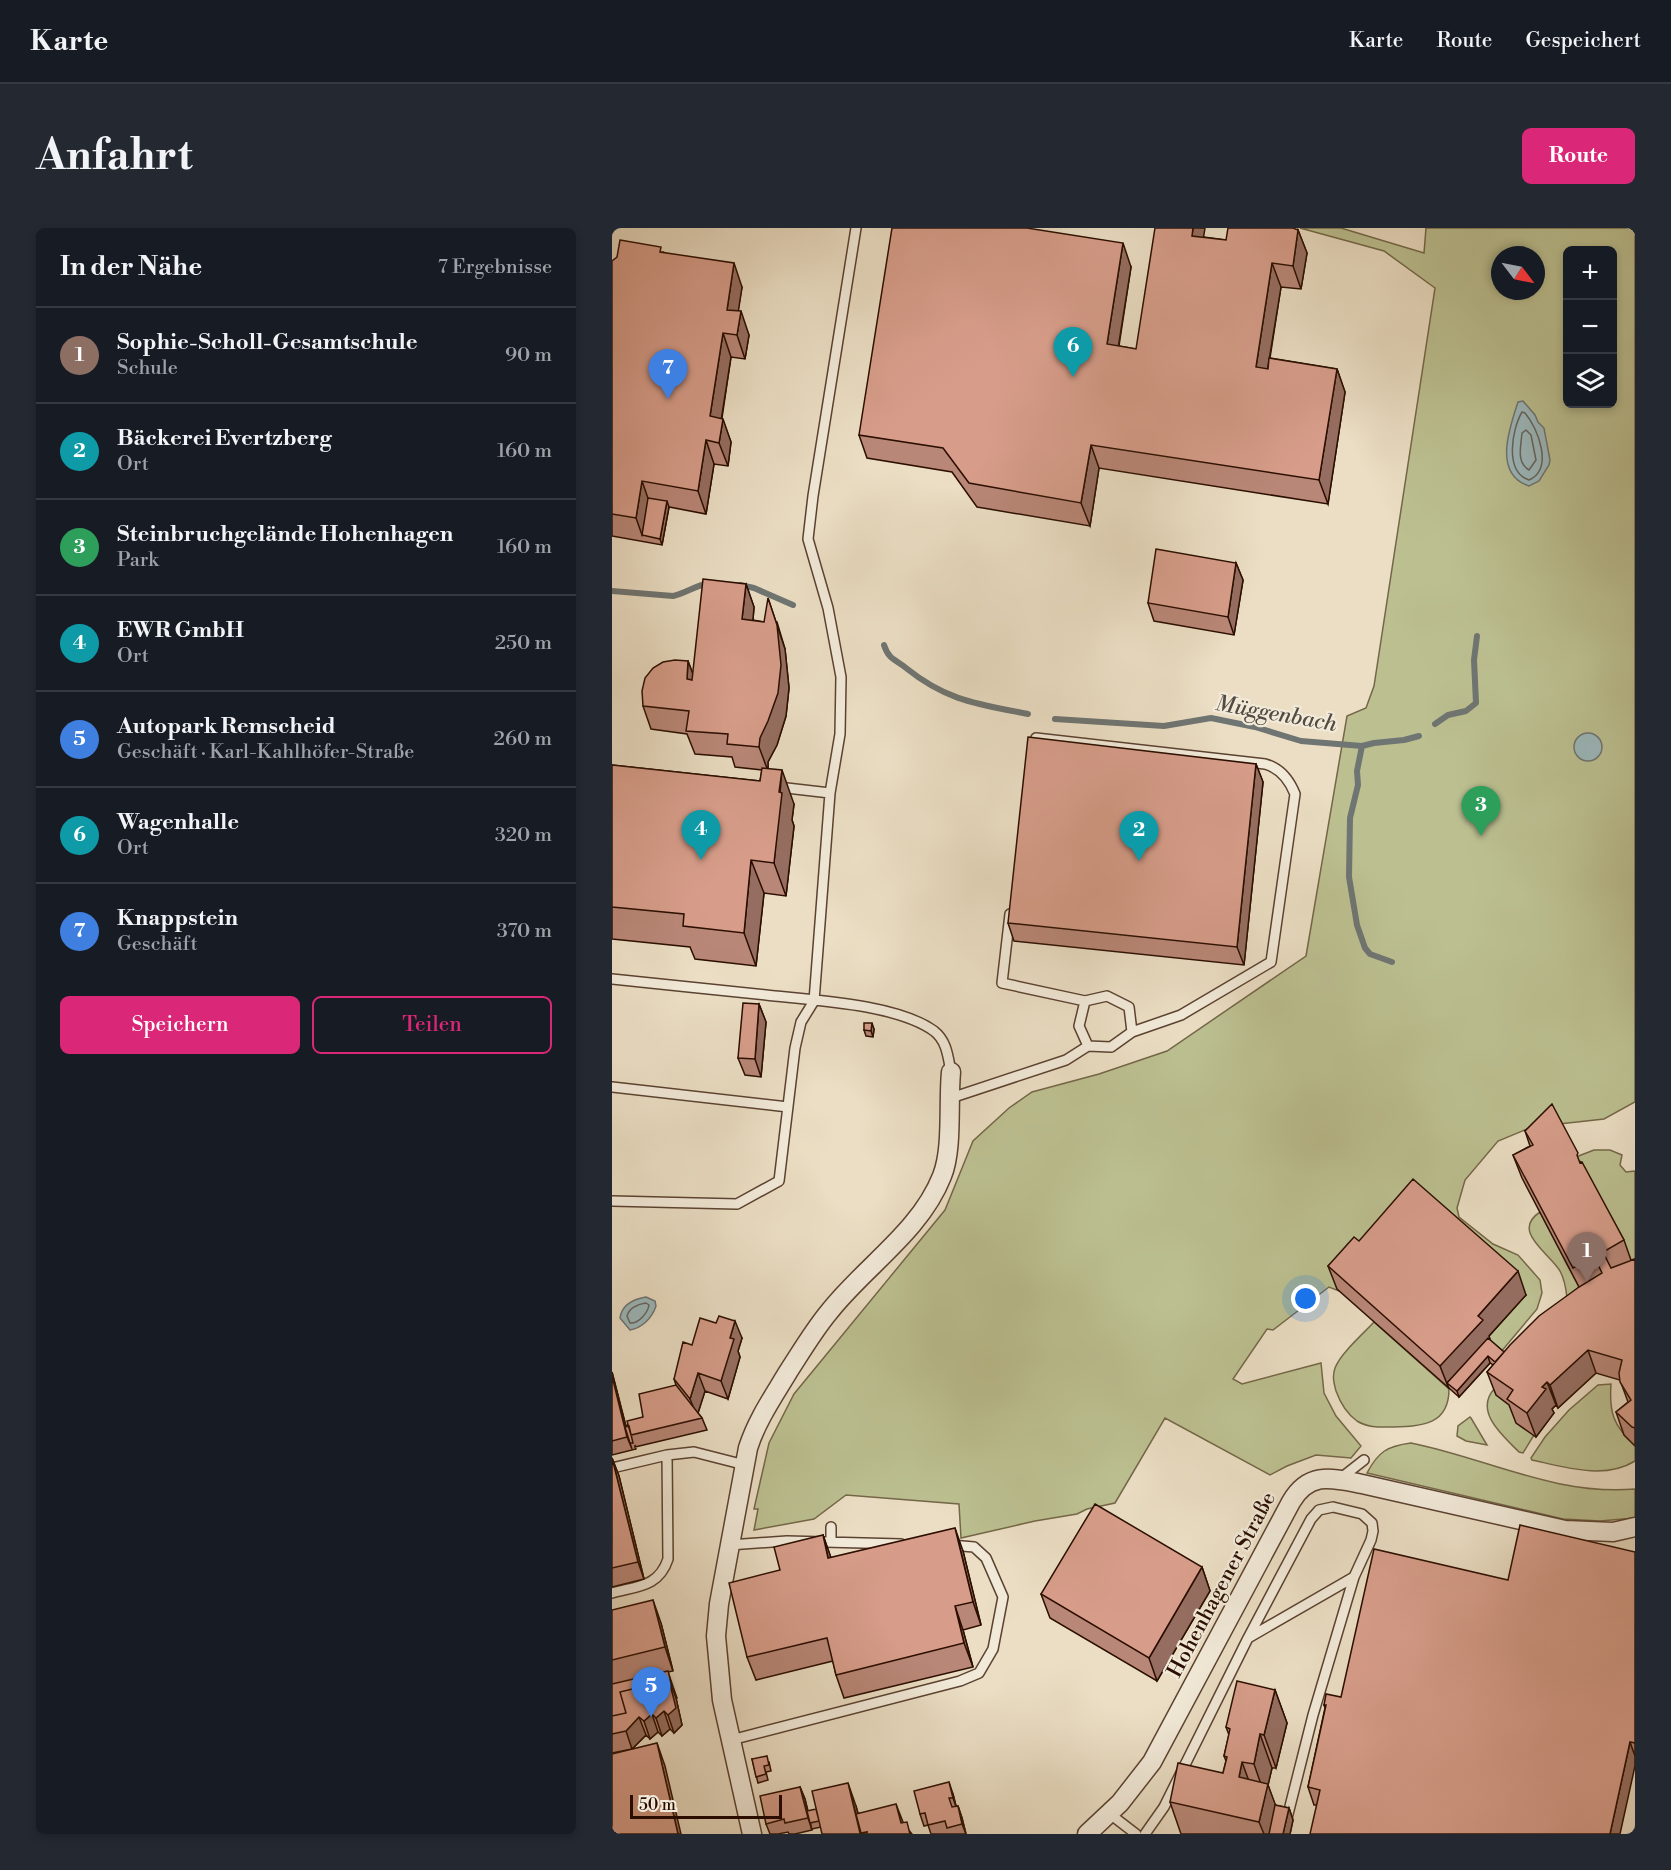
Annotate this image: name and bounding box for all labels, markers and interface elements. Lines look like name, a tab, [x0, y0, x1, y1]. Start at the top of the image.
text: Karte	[30, 24, 108, 59]
text: Karte	[1349, 28, 1403, 54]
text: Route	[1436, 28, 1492, 54]
text: Gespeichert	[1525, 28, 1641, 54]
button: Route	[1522, 128, 1635, 184]
text: Anfahrt	[36, 130, 193, 183]
north arrow	[1491, 246, 1545, 300]
map controls	[1563, 246, 1617, 408]
button: +	[1563, 246, 1617, 300]
text: In der Nähe	[60, 251, 202, 283]
text: 7 Ergebnisse	[438, 255, 552, 280]
button: −	[1563, 300, 1617, 354]
pin: 6	[1054, 328, 1092, 377]
text: Sophie-Scholl-Gesamtschule	[117, 329, 417, 356]
text: 1	[75, 343, 84, 368]
text: 90 m	[505, 343, 552, 368]
pin: 7	[648, 350, 688, 399]
button: layers	[1563, 354, 1617, 408]
text: Schule	[117, 356, 178, 381]
text: Bäckerei Evertzberg	[117, 425, 332, 452]
text: 2	[73, 439, 86, 464]
text: 160 m	[497, 439, 552, 464]
text: Ort	[117, 452, 149, 477]
text: Steinbruchgelände Hohenhagen	[117, 521, 453, 548]
text: 3	[73, 535, 86, 560]
text: 160 m	[497, 535, 552, 560]
text: Park	[117, 548, 159, 573]
text: EWR GmbH	[117, 617, 244, 644]
text: 4	[73, 631, 86, 656]
text: 250 m	[495, 631, 552, 656]
text: Ort	[117, 644, 149, 669]
water label: Müggenbach	[1213, 690, 1339, 738]
text: Autopark Remscheid	[117, 713, 336, 740]
text: 5	[73, 727, 86, 752]
text: 260 m	[494, 727, 552, 752]
text: Geschäft · Karl-Kahlhöfer-Straße	[117, 740, 414, 765]
pin: 3	[1462, 786, 1500, 836]
text: Wagenhalle	[117, 809, 239, 836]
pin: 4	[682, 810, 721, 860]
pin: 2	[1120, 812, 1158, 861]
text: 6	[73, 823, 86, 848]
text: 320 m	[495, 823, 552, 848]
text: Ort	[117, 836, 149, 861]
text: Knappstein	[117, 905, 238, 932]
text: 7	[74, 919, 85, 944]
text: 370 m	[497, 919, 552, 944]
text: Geschäft	[117, 932, 198, 957]
button: Speichern	[60, 996, 300, 1054]
button: Teilen	[312, 996, 552, 1054]
pin: 1	[1568, 1232, 1606, 1282]
your location	[1291, 1284, 1320, 1313]
street label: Hohenhagener Straße	[1162, 1488, 1282, 1682]
pin: 5	[632, 1668, 670, 1717]
scale bar	[630, 1792, 782, 1820]
text: 50 m	[639, 1795, 676, 1815]

